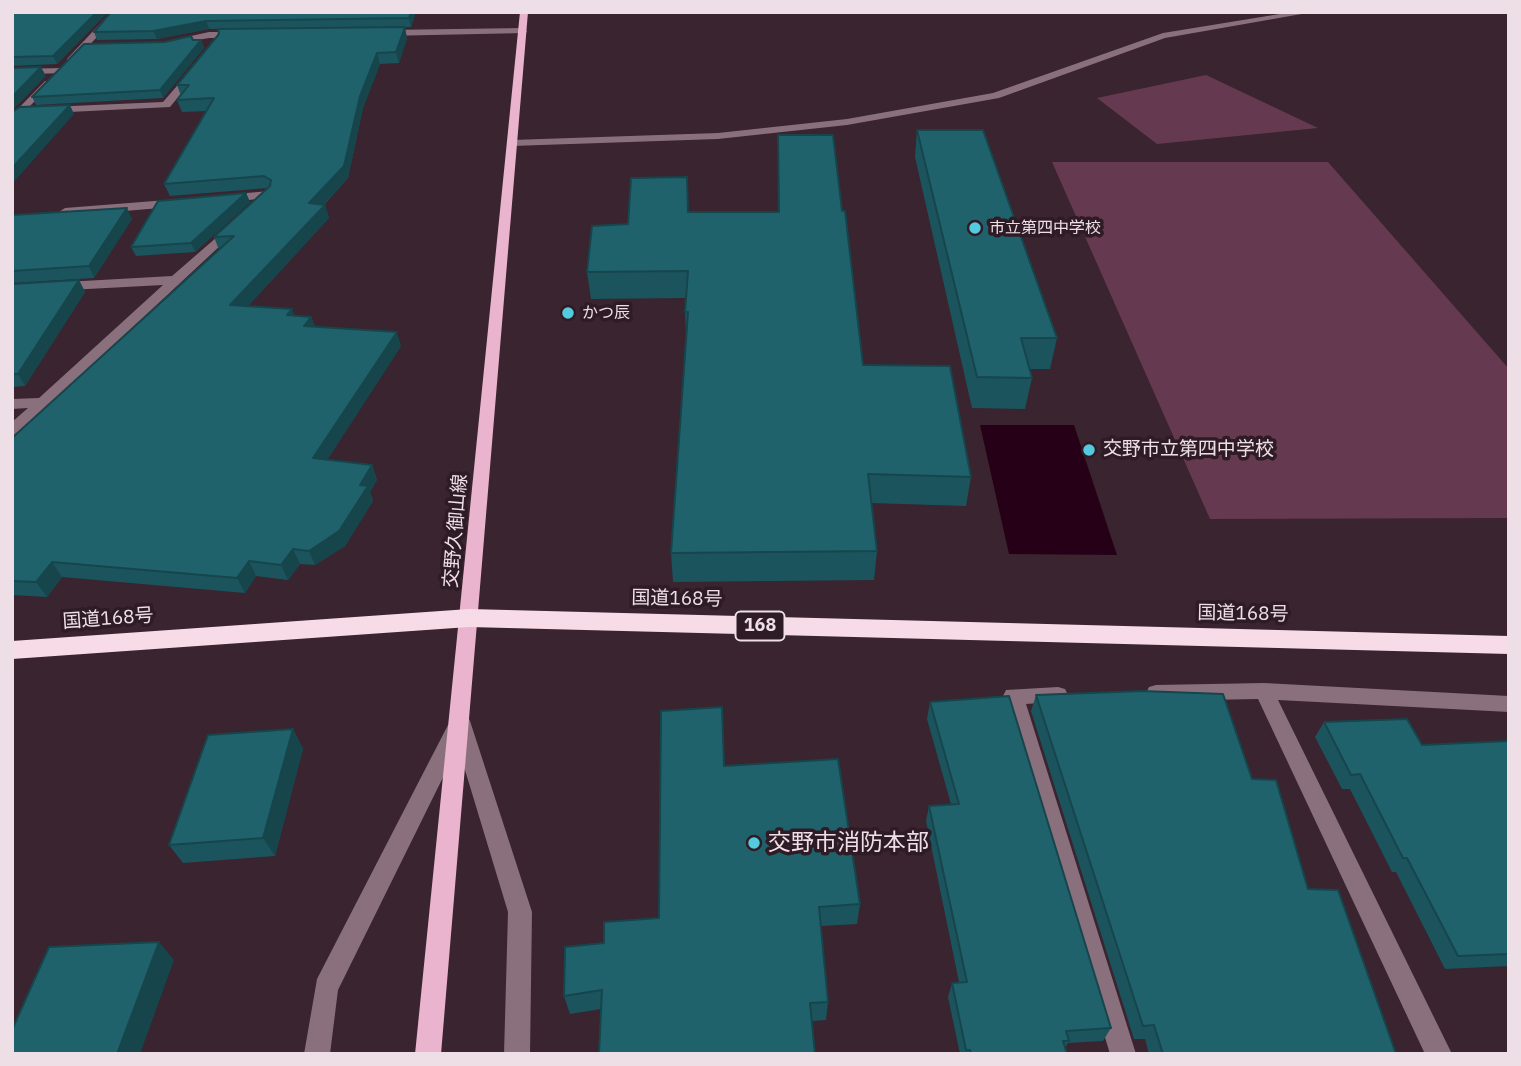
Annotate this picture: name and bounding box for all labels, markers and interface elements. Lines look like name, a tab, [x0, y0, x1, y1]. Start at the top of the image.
place label: 市立第四中学校	[989, 218, 1101, 238]
marker: 市立第四中学校	[967, 220, 983, 236]
place label: かつ辰	[582, 303, 630, 323]
marker: かつ辰	[560, 305, 576, 321]
place label: 交野市立第四中学校	[1103, 439, 1274, 461]
marker: 交野市立第四中学校	[1081, 442, 1097, 458]
street label: 交野久御山線	[440, 473, 472, 589]
street label: 国道168号	[631, 587, 723, 611]
street label: 国道168号	[1197, 602, 1289, 626]
street label: 国道168号	[62, 604, 154, 634]
road number: 168	[736, 612, 784, 640]
place label: 交野市消防本部	[768, 829, 929, 857]
marker: 交野市消防本部	[746, 835, 762, 851]

